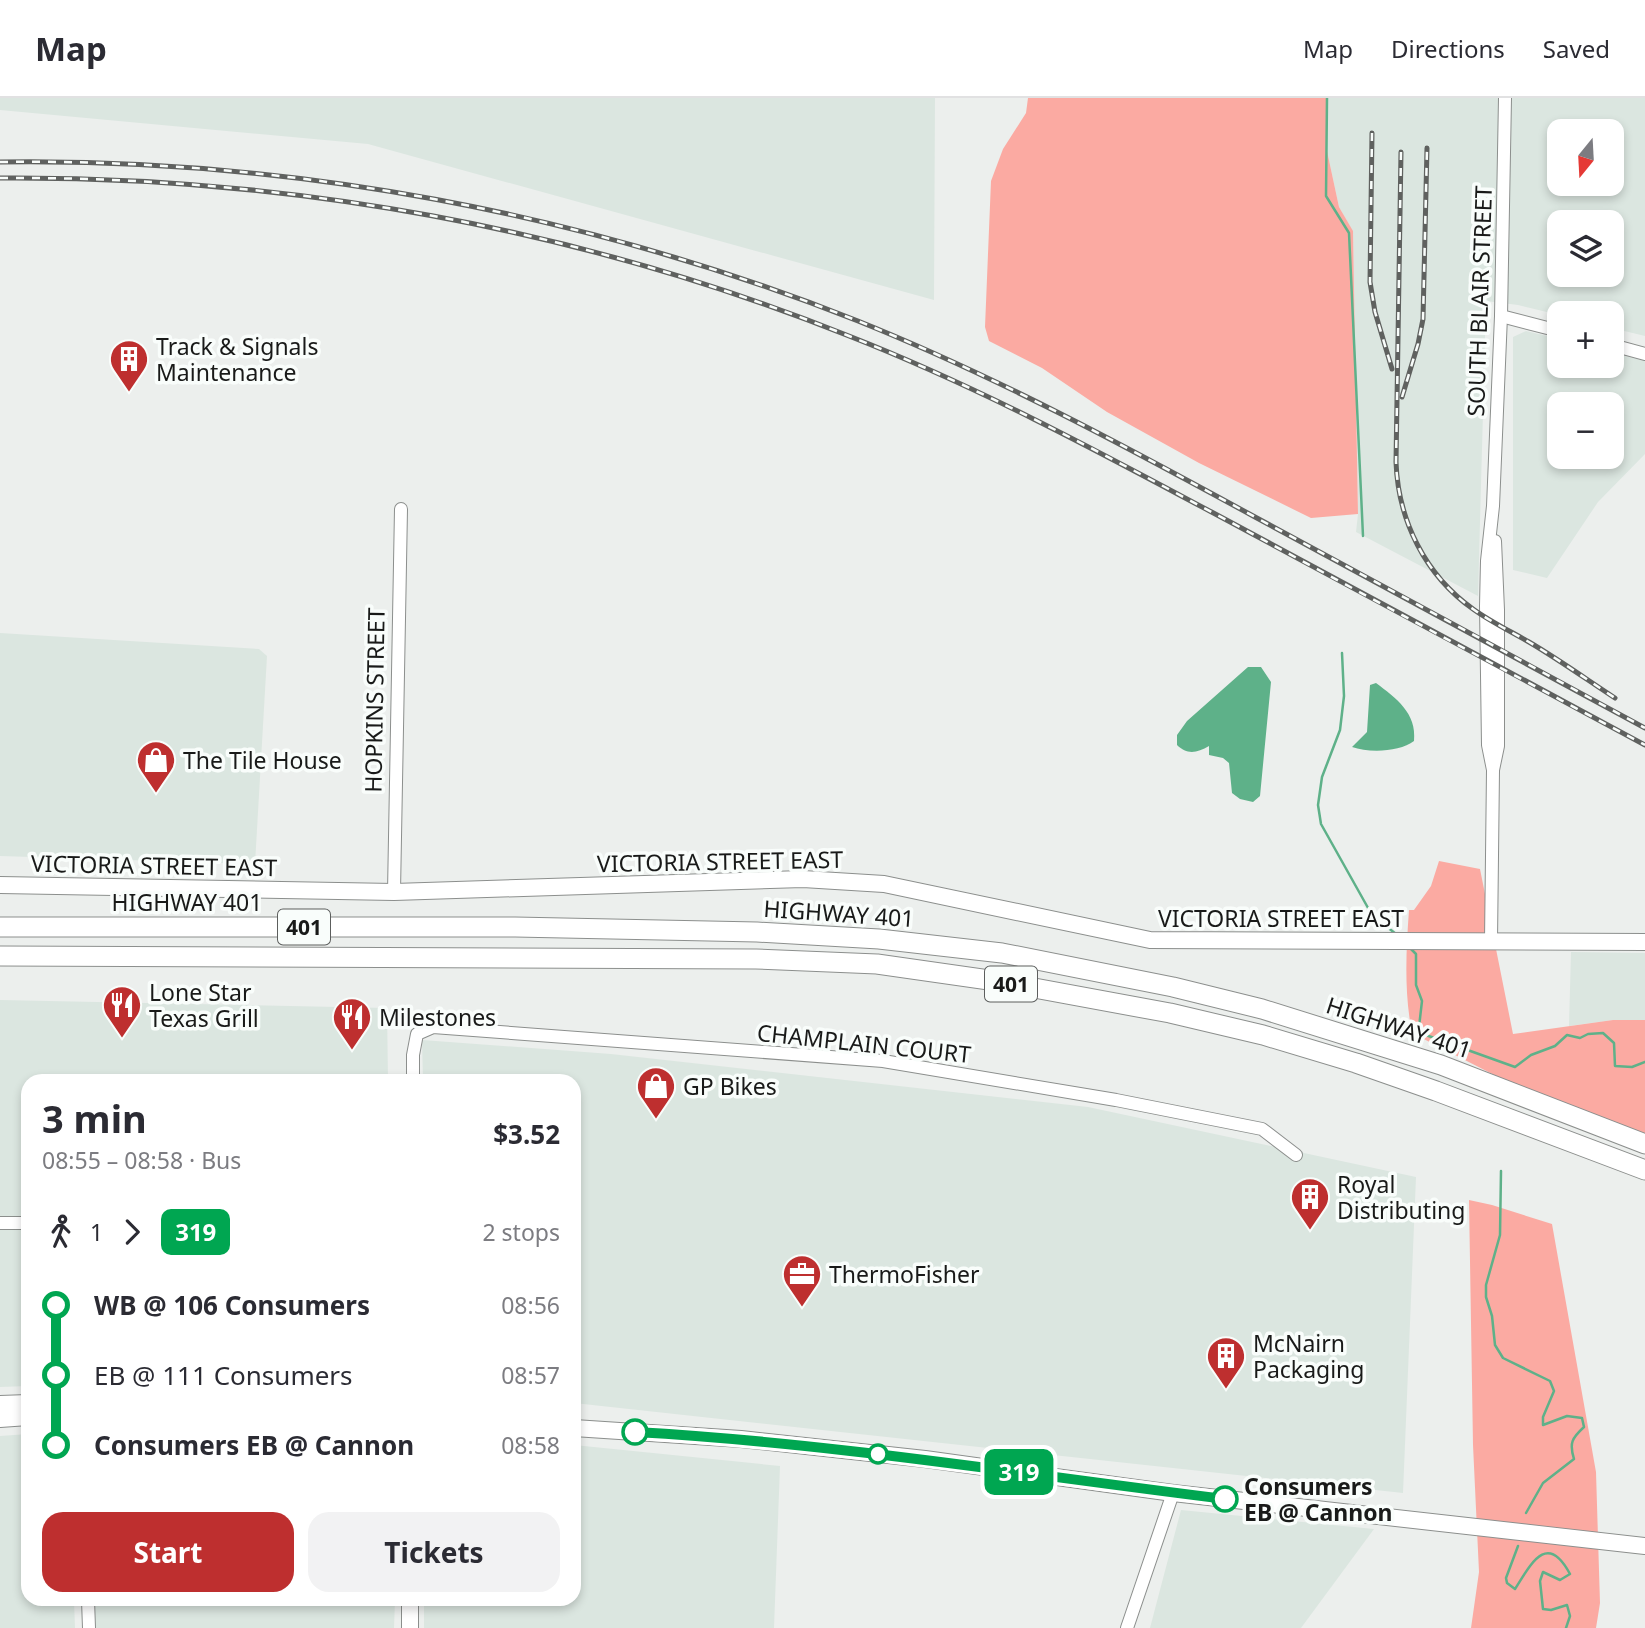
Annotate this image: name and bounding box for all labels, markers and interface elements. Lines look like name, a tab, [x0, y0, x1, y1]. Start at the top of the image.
text: Map	[35, 26, 107, 71]
text: Map	[1303, 32, 1353, 65]
text: Directions	[1391, 32, 1505, 65]
text: Saved	[1543, 32, 1610, 65]
north arrow	[1547, 119, 1624, 196]
map controls	[1547, 119, 1624, 469]
street label: SOUTH BLAIR STREET	[1459, 185, 1499, 417]
button: layers	[1547, 210, 1624, 287]
button: +	[1547, 301, 1624, 378]
place label: Track & Signals Maintenance	[156, 330, 318, 388]
building icon: Track & Signals Maintenance	[108, 338, 150, 393]
button: −	[1547, 392, 1624, 469]
street label: HOPKINS STREET	[356, 607, 392, 793]
shop icon: The Tile House	[135, 739, 177, 794]
place label: The Tile House	[183, 744, 342, 776]
street label: VICTORIA STREET EAST	[597, 843, 844, 879]
street label: VICTORIA STREET EAST	[31, 847, 278, 883]
street label: HIGHWAY 401	[112, 886, 262, 918]
street label: HIGHWAY 401	[763, 892, 915, 934]
street label: VICTORIA STREET EAST	[1158, 902, 1404, 934]
road number: 401	[278, 910, 330, 944]
road number: 401	[985, 966, 1037, 1001]
place label: Lone Star Texas Grill	[149, 976, 259, 1034]
restaurant icon: Lone Star Texas Grill	[101, 984, 143, 1039]
street label: HIGHWAY 401	[1322, 988, 1476, 1066]
restaurant icon: Milestones	[331, 996, 373, 1051]
place label: Milestones	[379, 1001, 496, 1033]
street label: CHAMPLAIN COURT	[755, 1016, 973, 1070]
shop icon: GP Bikes	[635, 1065, 677, 1120]
place label: GP Bikes	[683, 1070, 777, 1102]
text: 3 min	[42, 1092, 147, 1144]
text: $3.52	[493, 1116, 560, 1152]
text: 08:55 – 08:58 · Bus	[42, 1144, 241, 1176]
place label: Royal Distributing	[1337, 1168, 1465, 1226]
building icon: Royal Distributing	[1289, 1176, 1331, 1231]
icon: walk	[42, 1213, 80, 1251]
icon: forward	[113, 1213, 151, 1251]
text: 319	[175, 1215, 216, 1248]
text: 1	[90, 1216, 103, 1248]
text: 2 stops	[482, 1216, 560, 1248]
office icon: ThermoFisher	[781, 1253, 823, 1308]
place label: ThermoFisher	[829, 1258, 980, 1290]
text: WB @ 106 Consumers	[94, 1287, 370, 1323]
text: 08:56	[501, 1289, 560, 1321]
place label: McNairn Packaging	[1253, 1327, 1364, 1385]
building icon: McNairn Packaging	[1205, 1335, 1247, 1390]
text: EB @ 111 Consumers	[94, 1357, 353, 1393]
text: 08:57	[501, 1359, 560, 1391]
unlabelled marker	[622, 1419, 648, 1445]
text: Consumers EB @ Cannon	[94, 1427, 414, 1463]
text: 08:58	[501, 1429, 560, 1461]
unlabelled marker	[868, 1444, 888, 1464]
line badge: 319	[979, 1449, 1059, 1495]
text: 319	[998, 1455, 1040, 1488]
place label: Consumers EB @ Cannon	[1244, 1470, 1393, 1528]
marker: Consumers EB @ Cannon	[1212, 1486, 1238, 1512]
button: Start	[42, 1512, 294, 1592]
button: Tickets	[308, 1512, 560, 1592]

